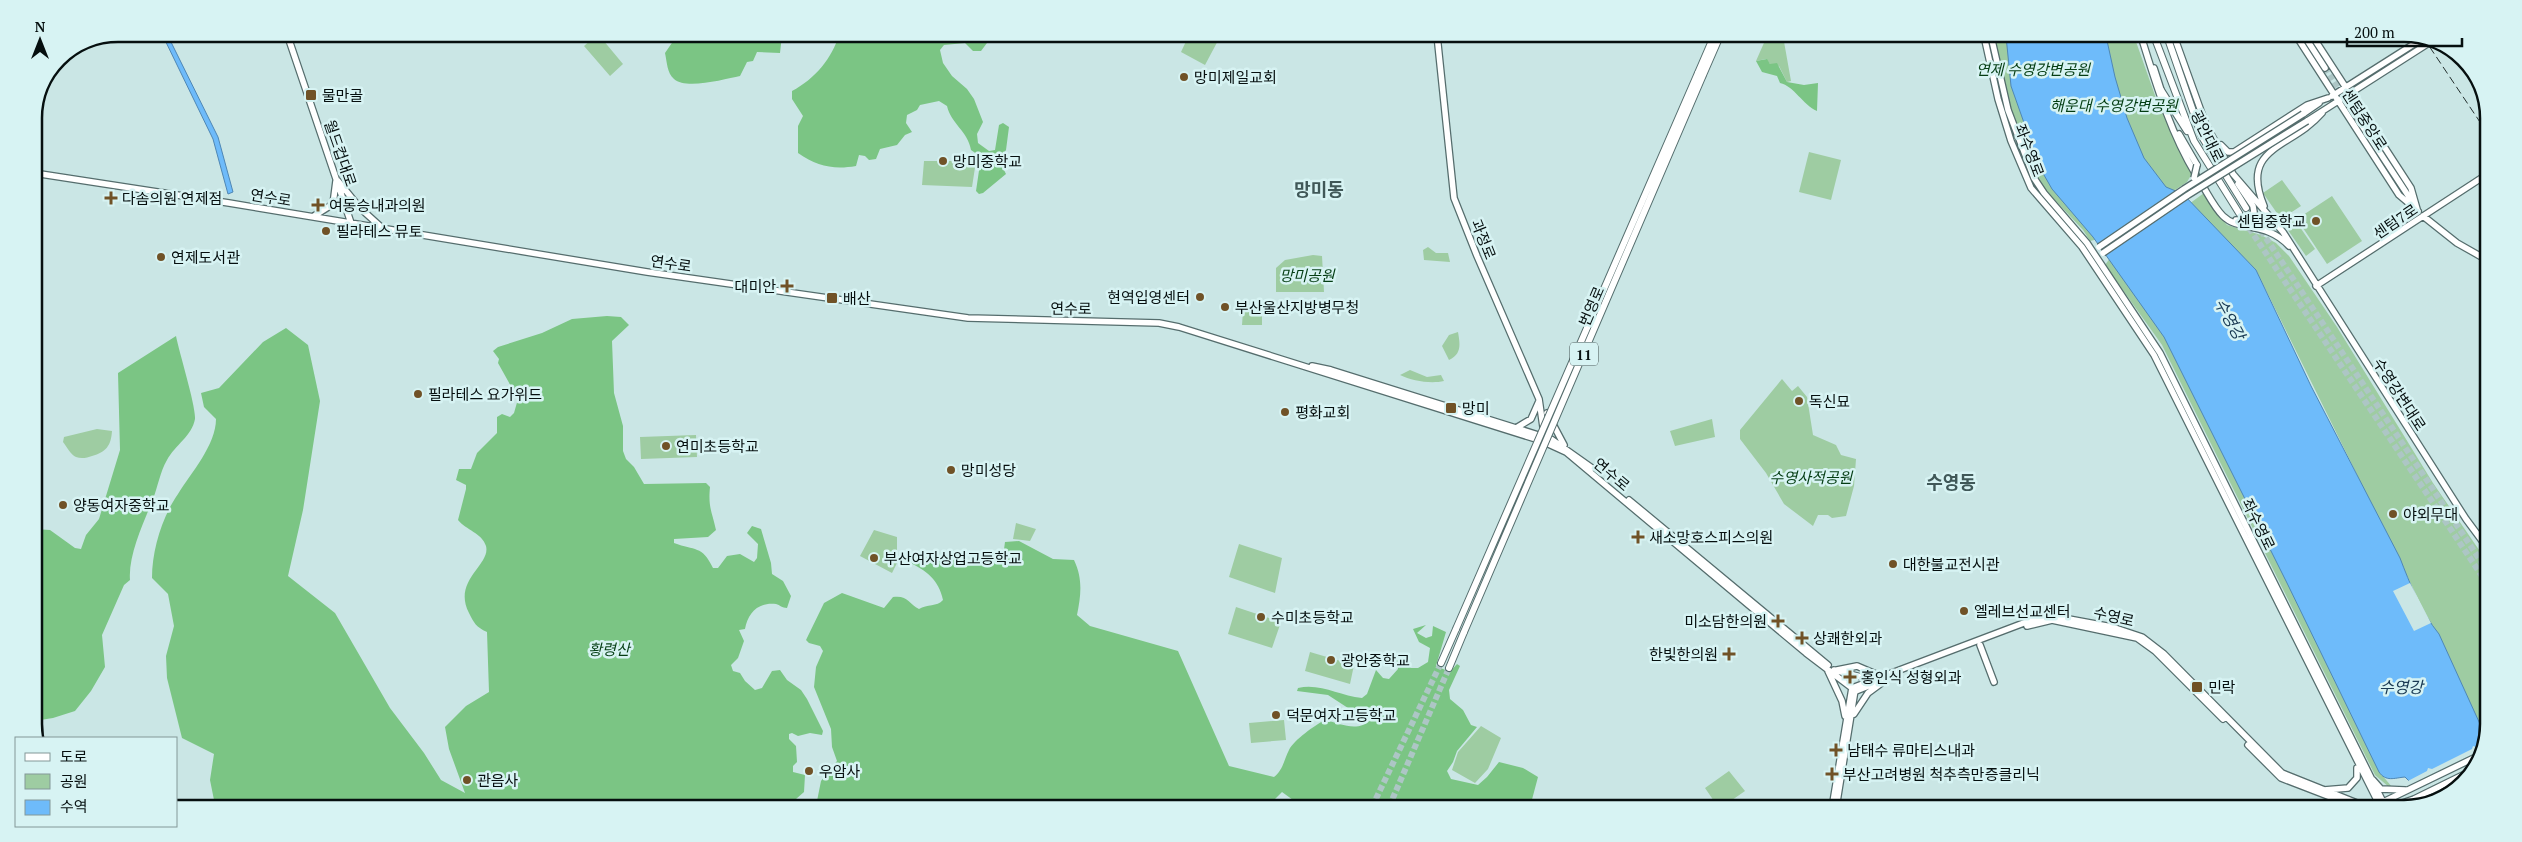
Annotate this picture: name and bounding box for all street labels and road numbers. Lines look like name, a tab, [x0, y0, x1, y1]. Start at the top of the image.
street label: 센텀중앙로	[2338, 85, 2392, 153]
street label: 광안대로	[2187, 107, 2229, 165]
street label: 월드컵대로	[320, 117, 362, 189]
street label: 좌수영로	[2011, 121, 2049, 179]
street label: 연수로	[249, 184, 293, 210]
street label: 센텀7로	[2369, 199, 2421, 243]
street label: 과정로	[1467, 216, 1501, 262]
street label: 연수로	[649, 250, 693, 276]
street label: 번영로	[1574, 283, 1608, 329]
street label: 연수로	[1050, 298, 1092, 318]
road number: 11	[1570, 342, 1598, 366]
street label: 수영강변대로	[2369, 354, 2431, 434]
street label: 연수로	[1590, 453, 1634, 495]
street label: 좌수영로	[2238, 495, 2280, 553]
street label: 수영로	[2092, 602, 2136, 630]

